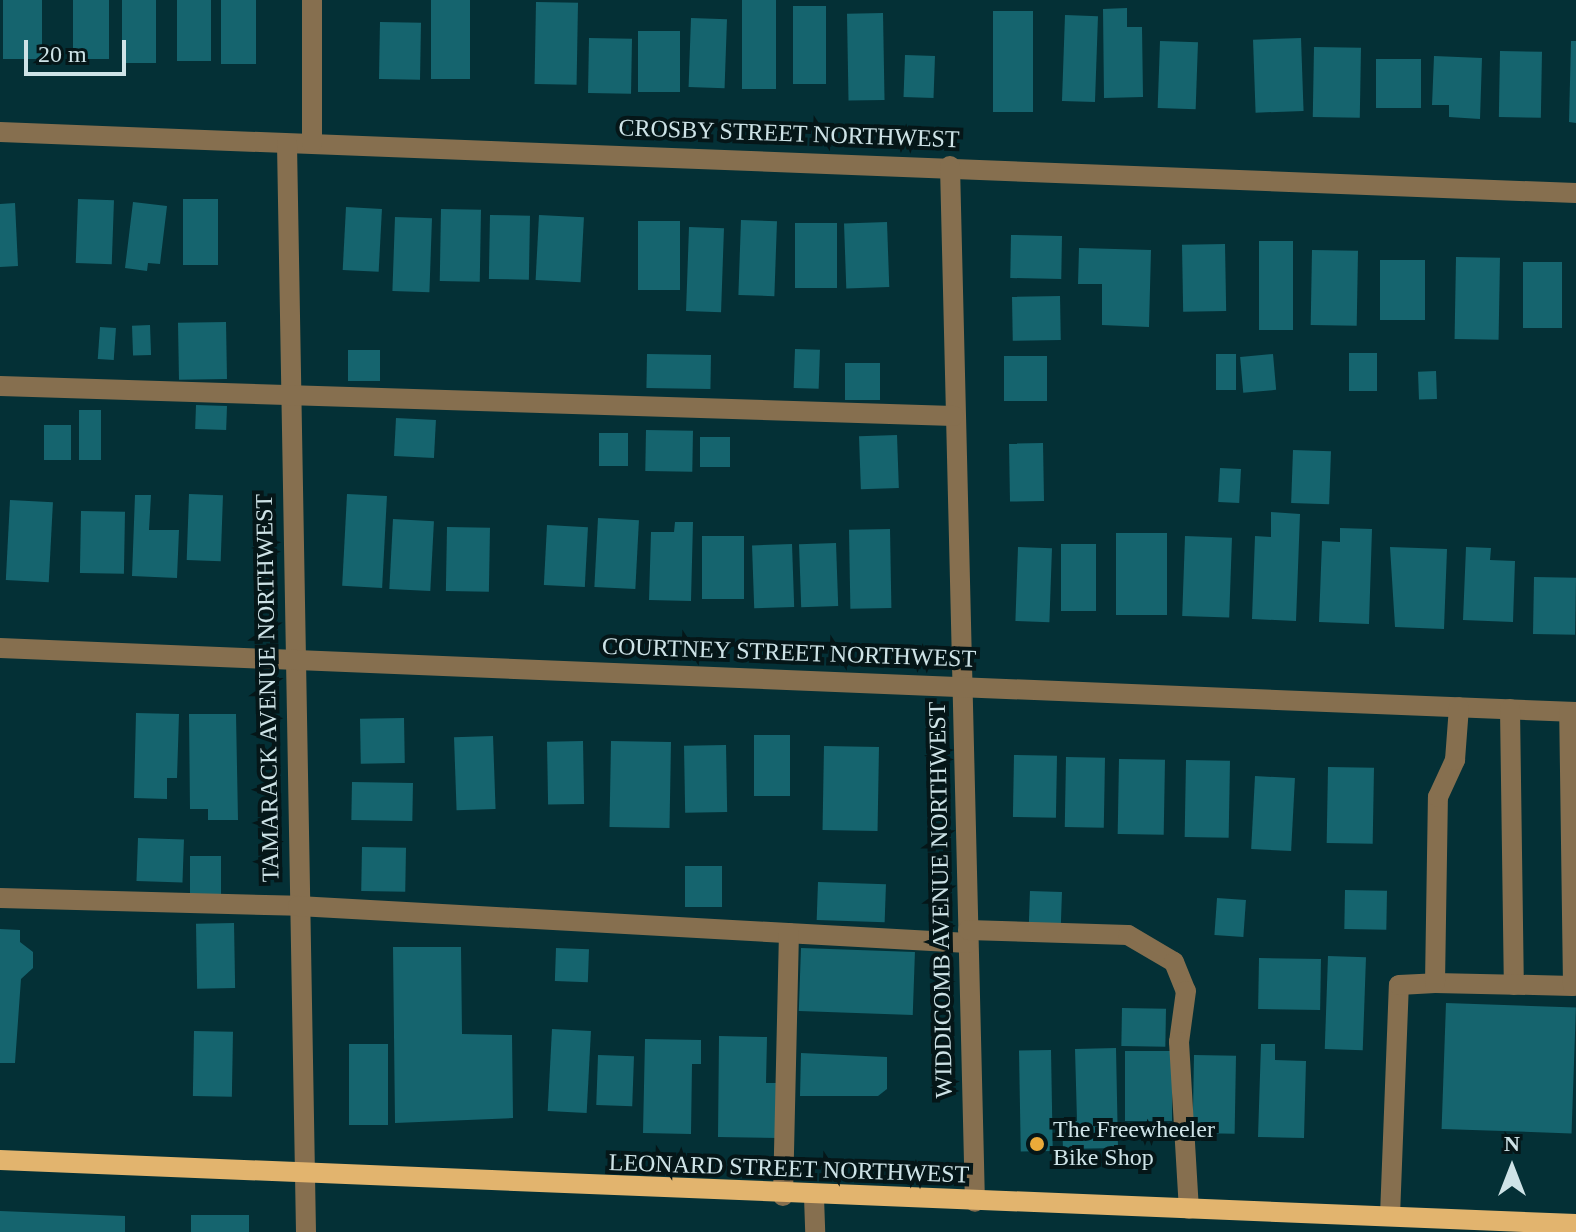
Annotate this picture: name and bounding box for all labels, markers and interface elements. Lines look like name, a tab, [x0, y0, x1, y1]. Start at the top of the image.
scale bar	[28, 24, 130, 74]
text: 20 m	[38, 41, 87, 67]
street label: CROSBY STREET NORTHWEST	[617, 114, 961, 154]
street label: TAMARACK AVENUE NORTHWEST	[250, 493, 286, 883]
street label: COURTNEY STREET NORTHWEST	[601, 632, 977, 674]
street label: WIDDICOMB AVENUE NORTHWEST	[923, 701, 959, 1099]
place label: The Freewheeler Bike Shop	[1053, 1116, 1215, 1172]
north arrow	[1472, 1128, 1552, 1208]
text: N	[1504, 1131, 1520, 1156]
marker: The Freewheeler Bike Shop	[1028, 1135, 1046, 1153]
street label: LEONARD STREET NORTHWEST	[608, 1148, 970, 1190]

